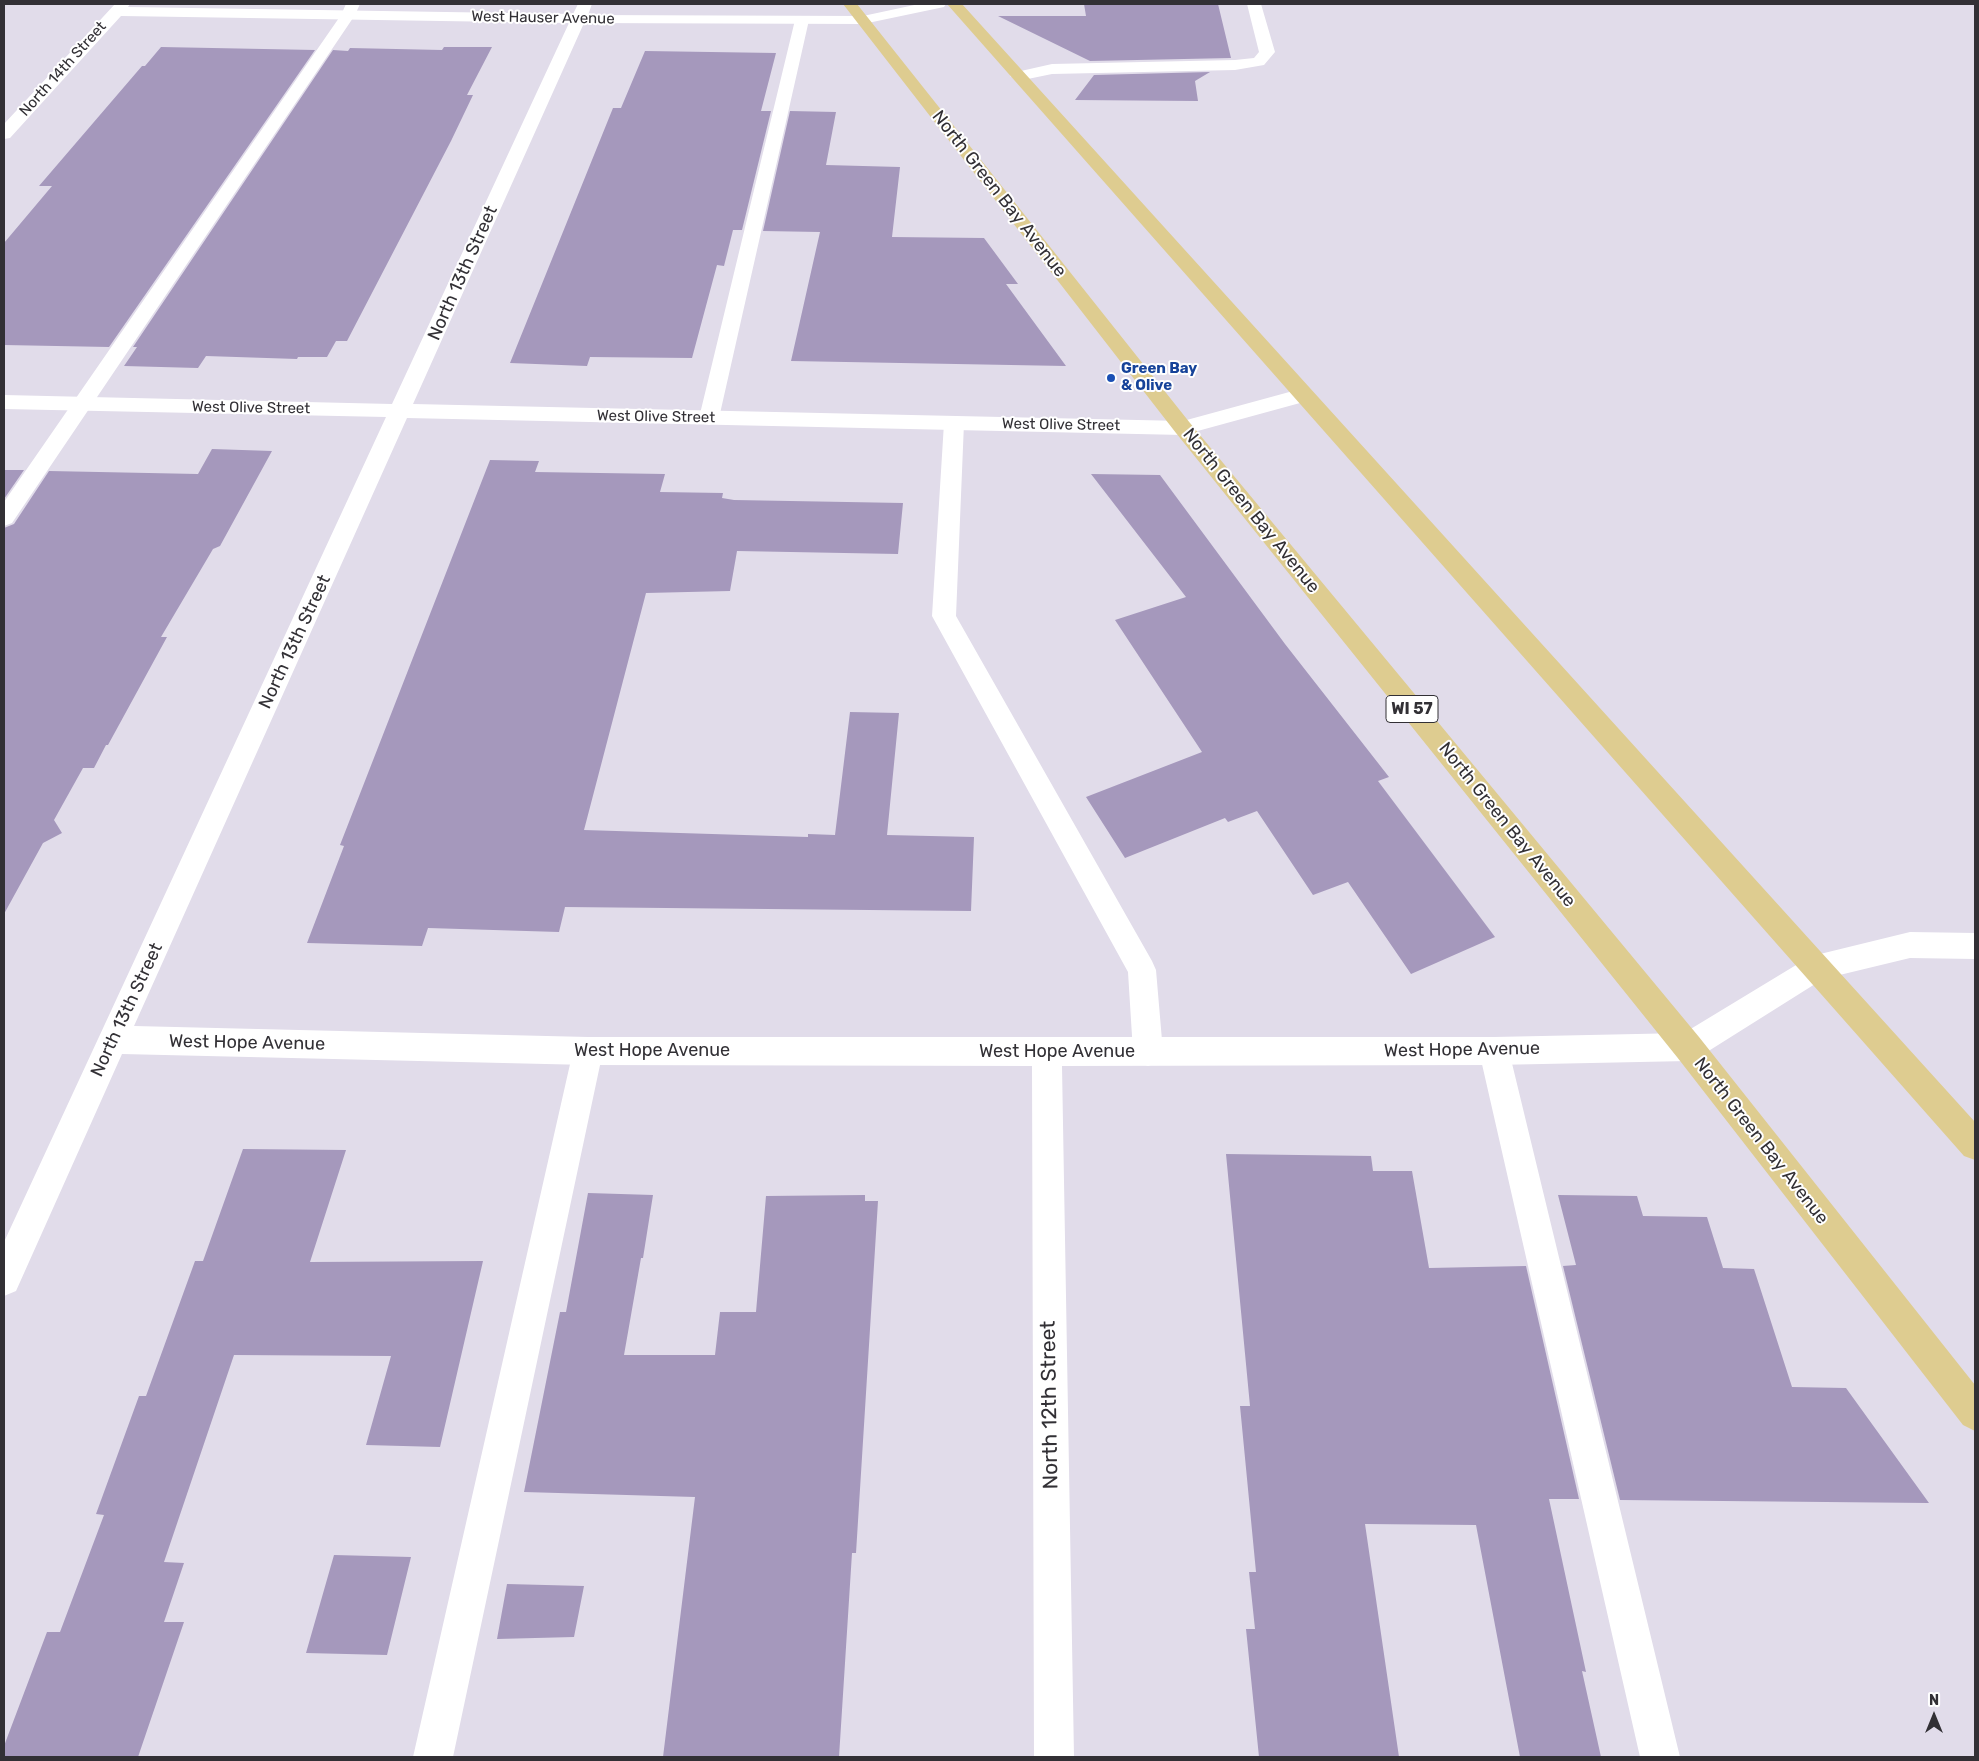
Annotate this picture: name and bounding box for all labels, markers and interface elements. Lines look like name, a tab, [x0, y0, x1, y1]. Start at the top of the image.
street label: West Hauser Avenue	[471, 8, 615, 28]
street label: North 14th Street	[16, 18, 110, 120]
street label: North Green Bay Avenue	[927, 106, 1071, 282]
street label: North 13th Street	[424, 202, 502, 344]
place label: Green Bay & Olive	[1121, 360, 1197, 395]
marker: Green Bay & Olive	[1105, 372, 1117, 384]
street label: West Olive Street	[192, 398, 310, 418]
street label: West Olive Street	[597, 407, 715, 427]
street label: West Olive Street	[1002, 415, 1120, 435]
street label: North Green Bay Avenue	[1178, 424, 1324, 598]
street label: North 13th Street	[255, 572, 335, 712]
road number: WI 57	[1386, 696, 1438, 722]
street label: North Green Bay Avenue	[1434, 738, 1580, 912]
street label: North 13th Street	[87, 940, 167, 1080]
street label: West Hope Avenue	[169, 1031, 325, 1055]
street label: West Hope Avenue	[1384, 1038, 1540, 1062]
street label: West Hope Avenue	[574, 1040, 730, 1062]
street label: West Hope Avenue	[979, 1041, 1135, 1063]
street label: North Green Bay Avenue	[1689, 1053, 1833, 1229]
street label: North 12th Street	[1036, 1320, 1064, 1490]
north arrow	[1909, 1691, 1959, 1741]
text: N	[1929, 1692, 1939, 1709]

